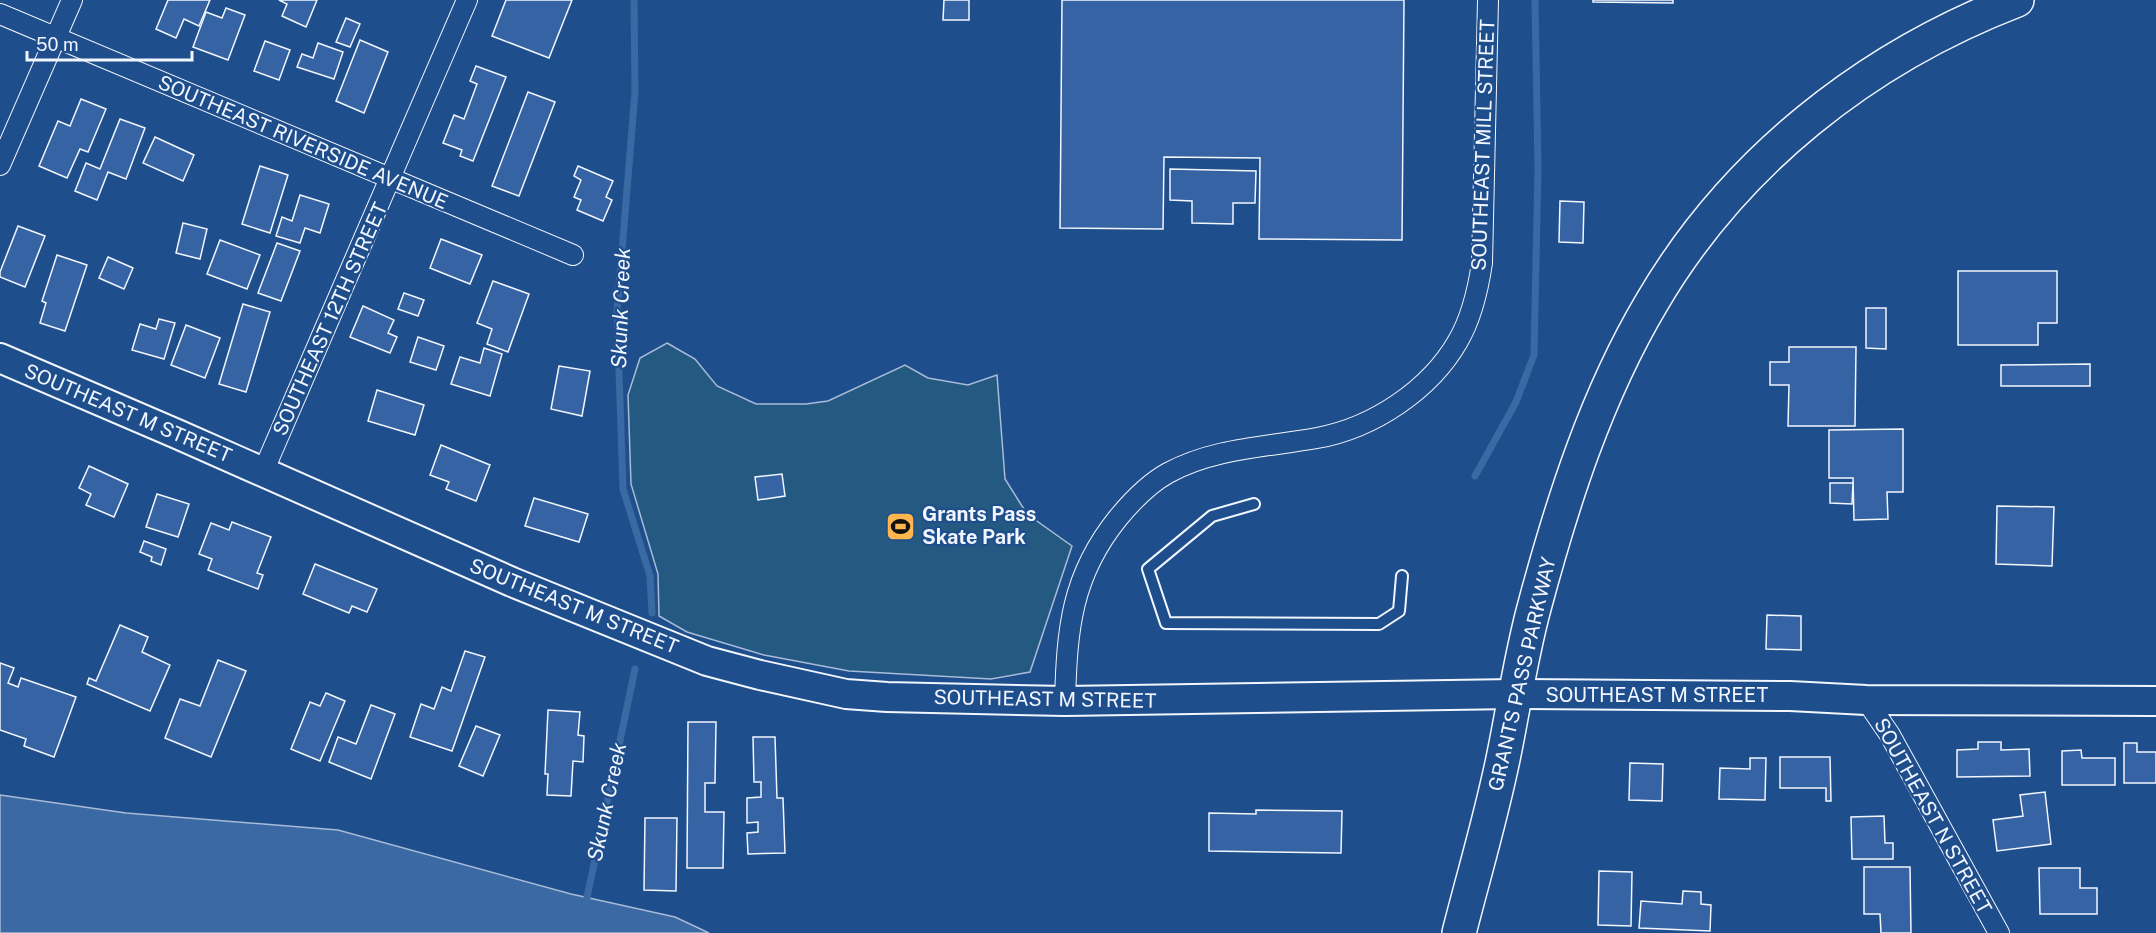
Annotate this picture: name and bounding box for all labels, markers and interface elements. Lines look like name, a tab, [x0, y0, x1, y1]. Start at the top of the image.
street label: SOUTHEAST MILL STREET	[1467, 19, 1499, 271]
scale bar	[27, 24, 192, 62]
text: 50 m	[36, 34, 79, 55]
street label: SOUTHEAST RIVERSIDE AVENUE	[154, 70, 452, 214]
street label: SOUTHEAST 12TH STREET	[268, 199, 392, 439]
water label: Skunk Creek	[606, 246, 635, 369]
street label: SOUTHEAST M STREET	[21, 358, 235, 468]
place label: Grants Pass Skate Park	[922, 502, 1036, 549]
sports icon: Grants Pass Skate Park	[885, 510, 917, 542]
street label: SOUTHEAST M STREET	[466, 553, 682, 659]
street label: GRANTS PASS PARKWAY	[1483, 555, 1561, 793]
street label: SOUTHEAST M STREET	[1546, 683, 1769, 707]
street label: SOUTHEAST M STREET	[933, 685, 1157, 713]
street label: SOUTHEAST N STREET	[1869, 714, 1997, 918]
water label: Skunk Creek	[582, 740, 631, 864]

